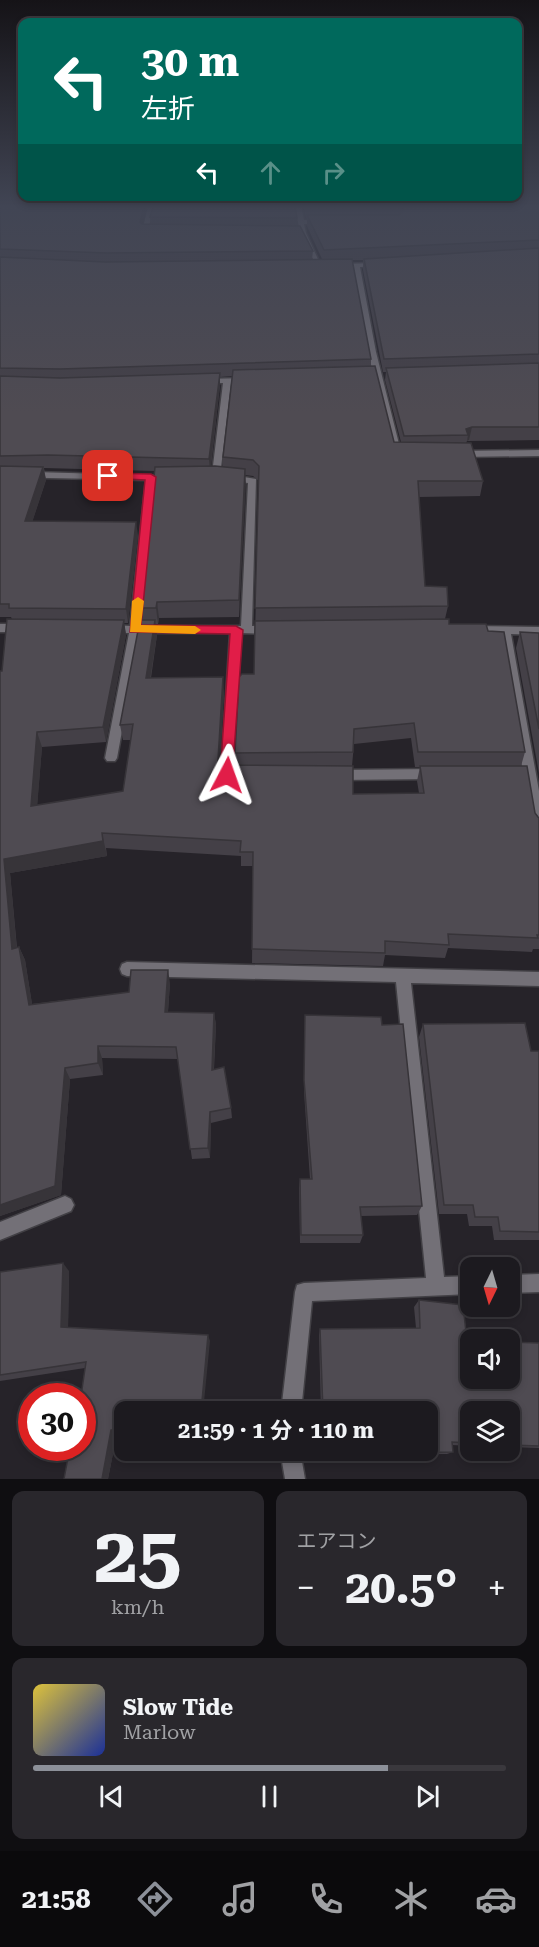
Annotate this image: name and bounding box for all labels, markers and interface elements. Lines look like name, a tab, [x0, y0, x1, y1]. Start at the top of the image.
text: 30 m	[141, 37, 239, 86]
icon: left	[42, 42, 120, 120]
text: 左折	[141, 93, 195, 125]
icon: left	[191, 156, 224, 189]
icon: ahead	[254, 156, 287, 189]
icon: right	[317, 156, 350, 189]
pin	[82, 450, 133, 501]
icon: arrive	[91, 459, 124, 492]
position arrow	[195, 743, 259, 807]
north arrow	[460, 1257, 520, 1317]
map controls	[460, 1257, 520, 1461]
button: sound	[460, 1329, 520, 1389]
speed limit sign: 30	[18, 1383, 96, 1461]
button: layers	[460, 1401, 520, 1461]
text: 21:59 · 1 分 · 110 m	[178, 1418, 374, 1443]
text: 25	[94, 1510, 181, 1601]
text: エアコン	[297, 1529, 377, 1553]
text: 20.5°	[345, 1561, 457, 1614]
text: −	[297, 1568, 315, 1607]
text: +	[488, 1568, 506, 1607]
text: km/h	[111, 1595, 165, 1619]
text: Slow Tide	[123, 1695, 233, 1720]
text: Marlow	[123, 1720, 196, 1744]
icon: previous	[95, 1780, 128, 1813]
icon: pause	[253, 1780, 286, 1813]
icon: next	[411, 1780, 444, 1813]
icon: directions	[134, 1878, 176, 1920]
icon: music	[219, 1878, 261, 1920]
icon: phone	[305, 1878, 347, 1920]
icon: climate	[390, 1878, 432, 1920]
icon: car	[475, 1878, 517, 1920]
text: 21:58	[22, 1883, 91, 1915]

